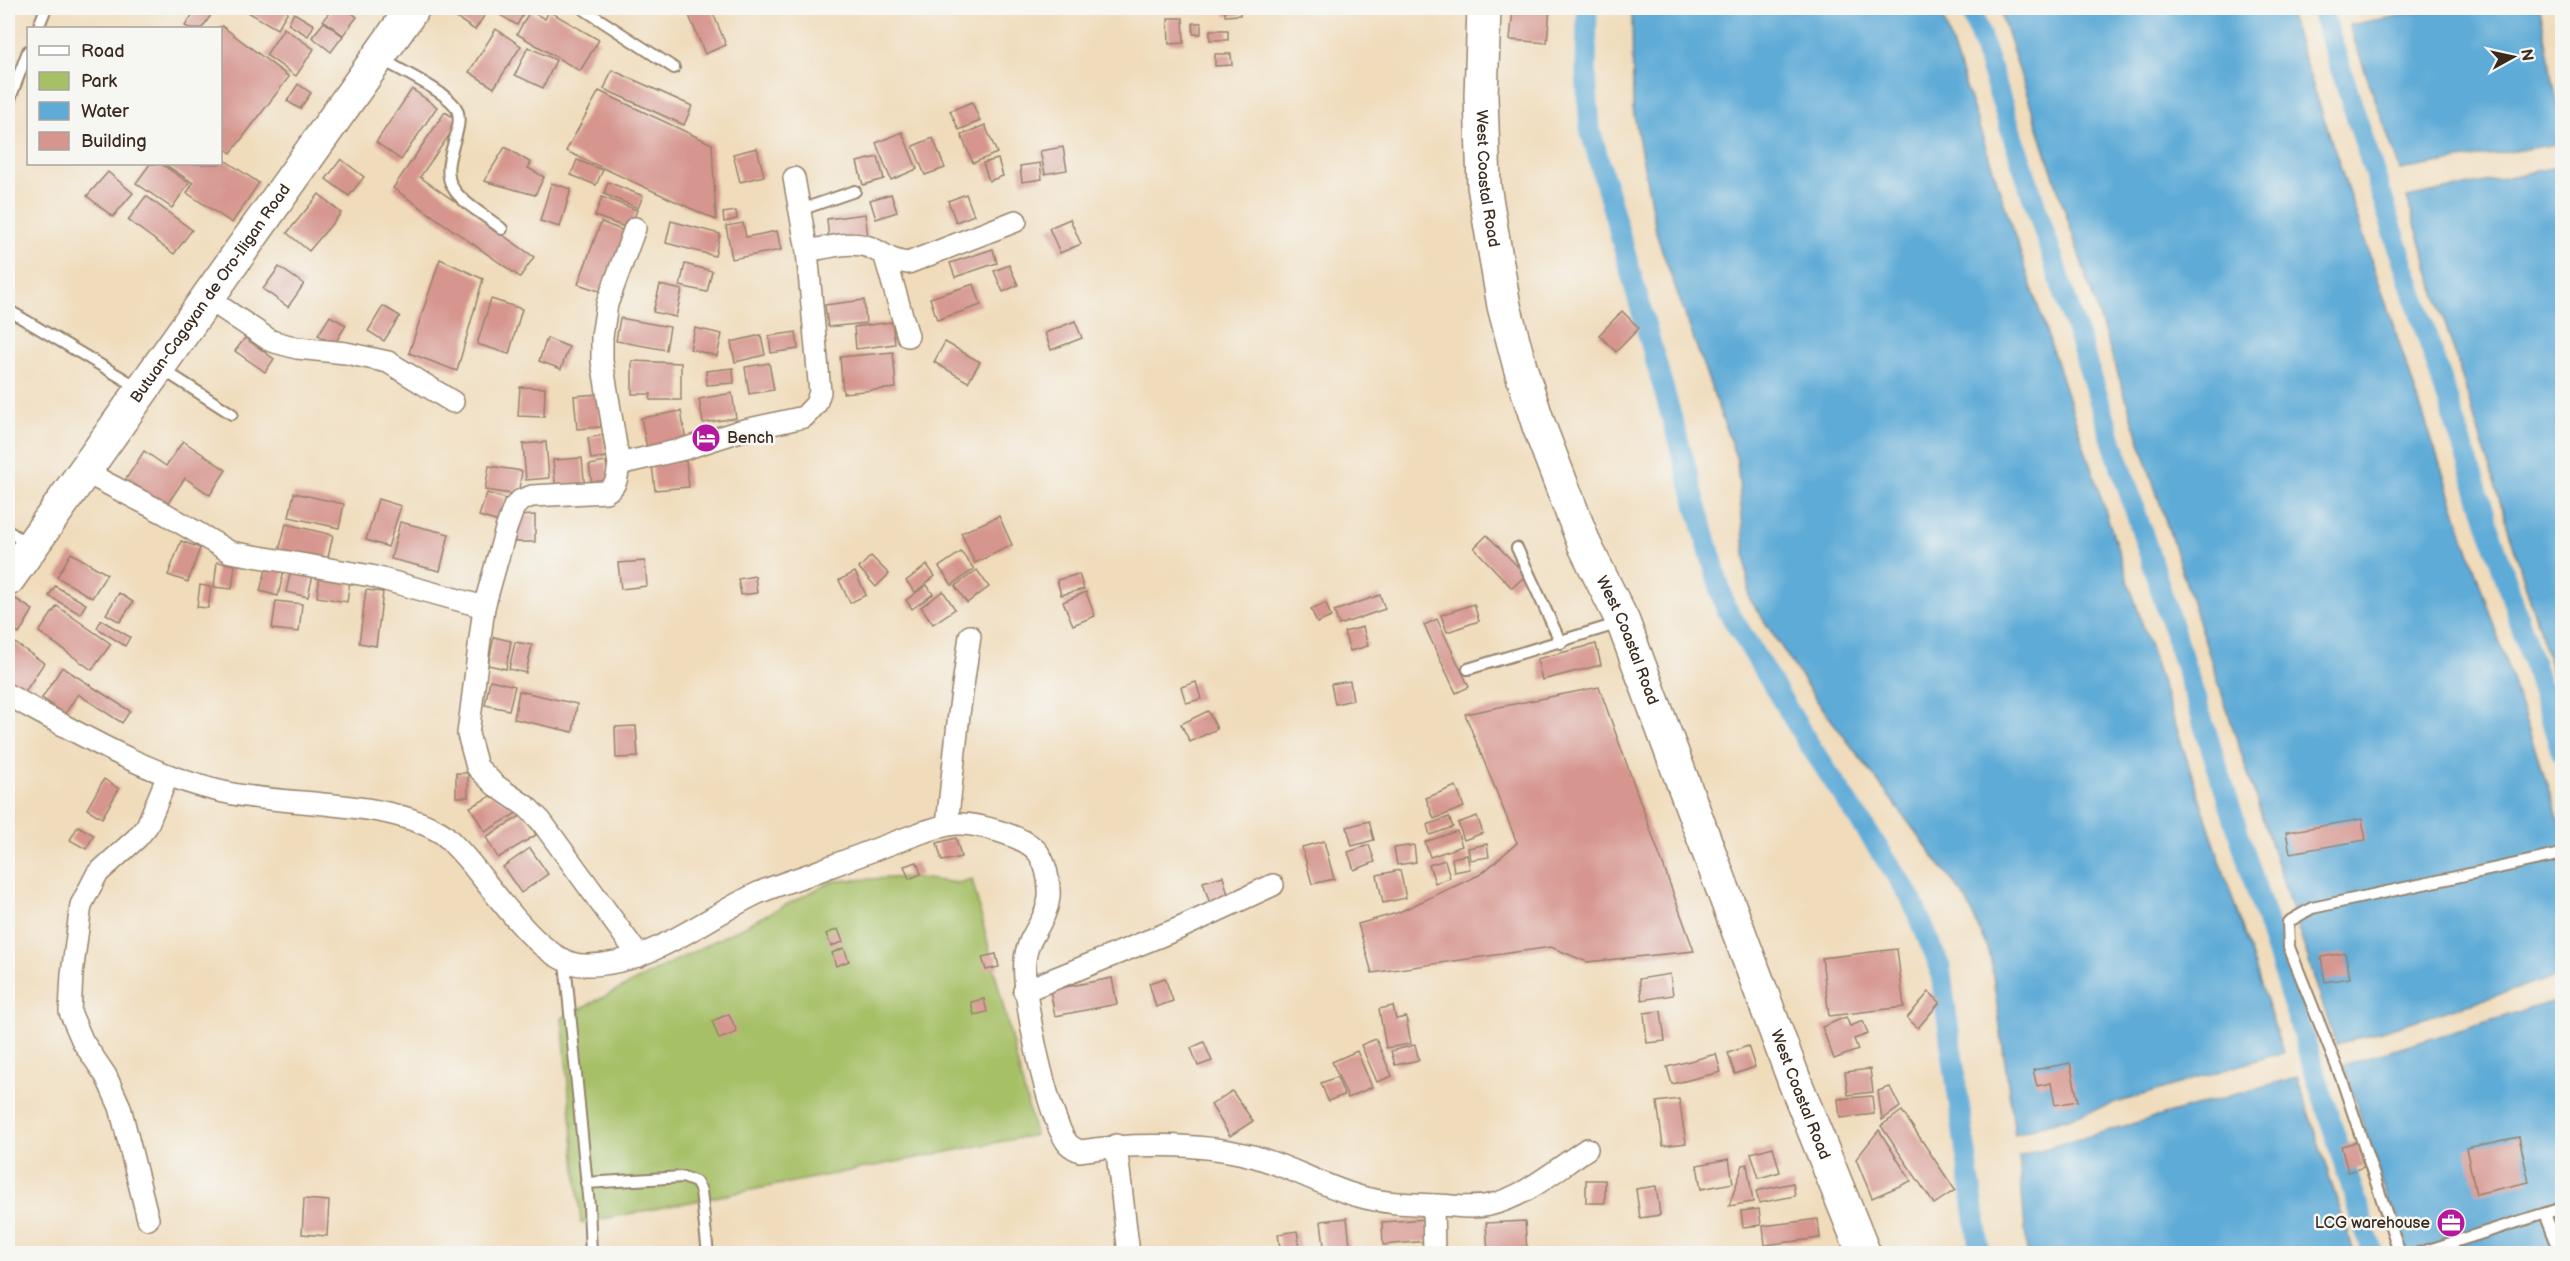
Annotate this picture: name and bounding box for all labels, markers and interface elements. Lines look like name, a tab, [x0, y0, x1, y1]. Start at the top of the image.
legend	[27, 27, 222, 165]
north arrow	[2483, 27, 2543, 87]
text: Road	[81, 41, 125, 62]
text: N	[2516, 48, 2537, 62]
text: Park	[81, 71, 117, 92]
text: Water	[81, 101, 129, 122]
street label: West Coastal Road	[1472, 110, 1504, 249]
text: Building	[81, 131, 147, 152]
street label: Butuan-Cagayan de Oro-Iligan Road	[126, 180, 295, 407]
hotel icon: Bench	[690, 422, 722, 454]
place label: Bench	[727, 429, 774, 448]
street label: West Coastal Road	[1592, 573, 1663, 707]
street label: West Coastal Road	[1767, 1027, 1834, 1162]
office icon: LCG warehouse	[2435, 1207, 2467, 1239]
place label: LCG warehouse	[2315, 1214, 2431, 1233]

